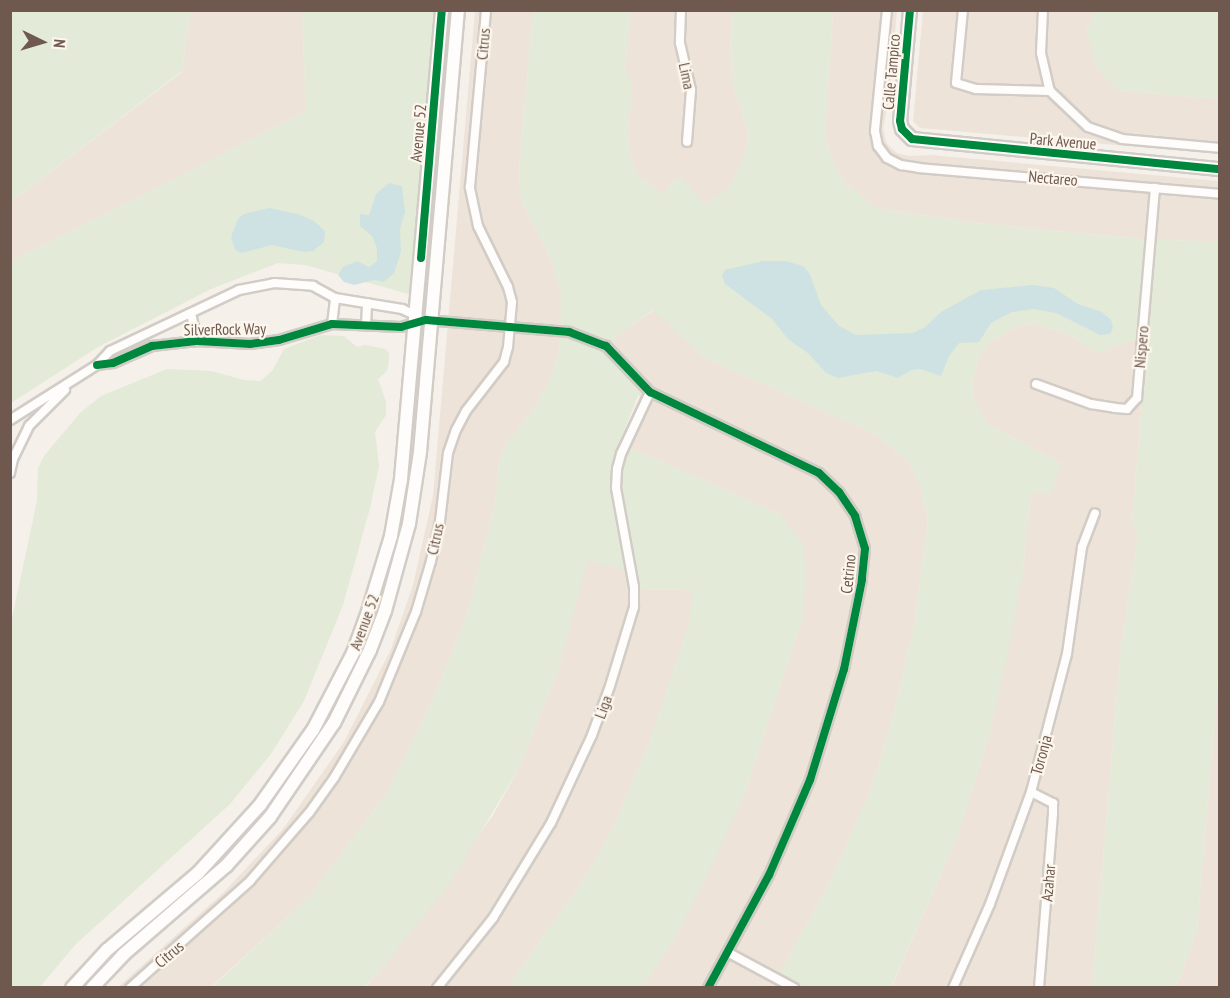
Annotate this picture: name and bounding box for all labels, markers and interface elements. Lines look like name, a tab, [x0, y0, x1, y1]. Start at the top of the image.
north arrow	[12, 12, 72, 72]
street label: Citrus	[472, 27, 494, 61]
street label: Calle Tampico	[878, 33, 904, 111]
text: N	[50, 38, 70, 49]
street label: Lima	[675, 61, 699, 91]
street label: Avenue 52	[406, 103, 430, 163]
street label: Park Avenue	[1028, 128, 1098, 154]
street label: Nectareo	[1028, 166, 1078, 190]
street label: SilverRock Way	[183, 319, 267, 339]
street label: Nispero	[1130, 325, 1152, 369]
street label: Citrus	[422, 521, 448, 557]
street label: Cetrino	[836, 553, 860, 595]
street label: Avenue 52	[345, 591, 383, 653]
street label: Liga	[590, 693, 616, 721]
street label: Toronja	[1026, 733, 1056, 777]
street label: Azahar	[1037, 864, 1059, 902]
street label: Citrus	[151, 936, 187, 972]

